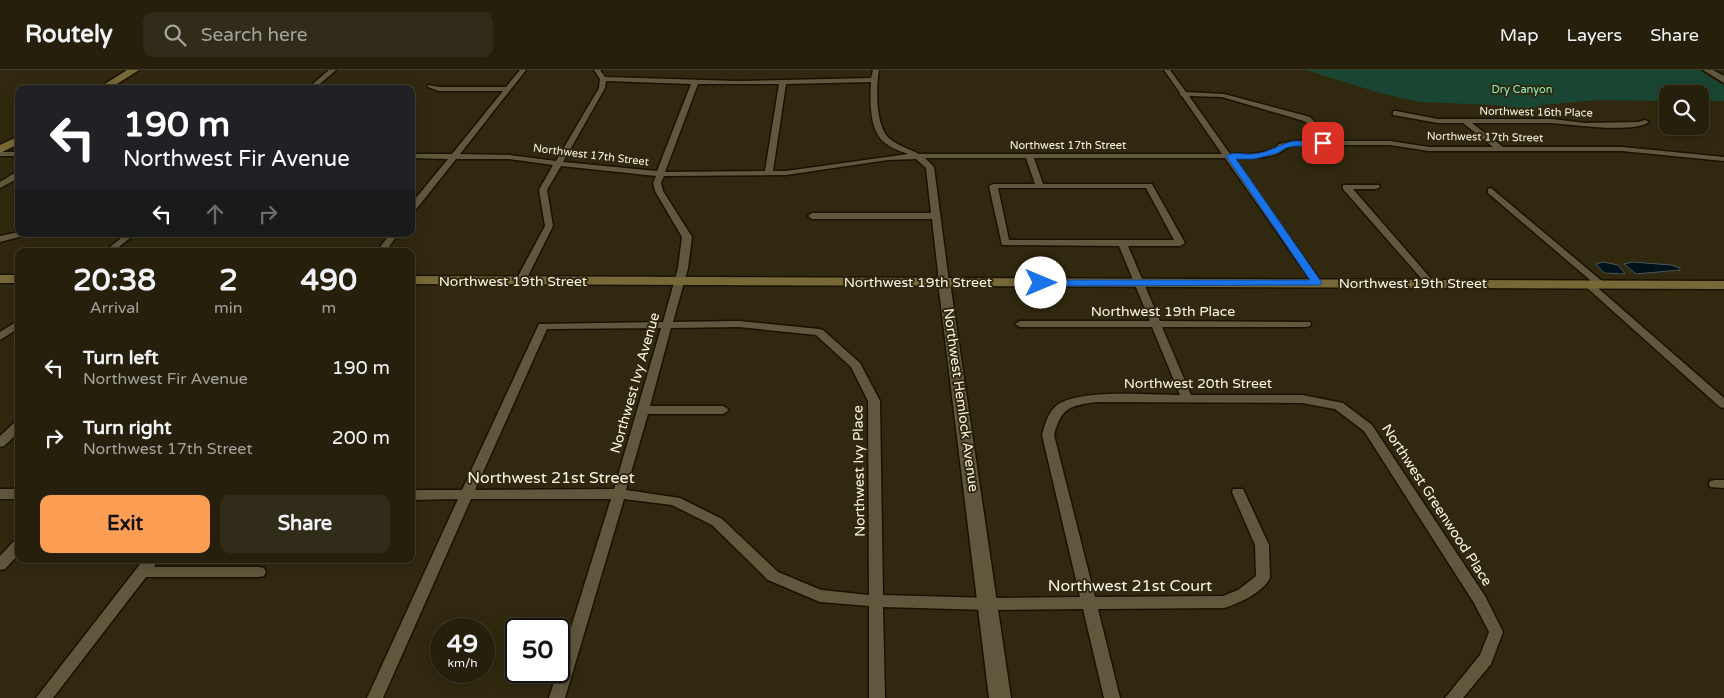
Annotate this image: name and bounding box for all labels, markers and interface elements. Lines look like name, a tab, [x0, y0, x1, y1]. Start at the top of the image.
search box	[143, 12, 493, 57]
text: Routely	[25, 20, 113, 49]
icon: search	[161, 21, 189, 49]
text: Search here	[201, 24, 308, 46]
text: Map	[1500, 24, 1539, 46]
text: Layers	[1567, 24, 1622, 46]
text: Share	[1650, 24, 1699, 46]
park label: Dry Canyon	[1492, 83, 1552, 96]
map controls	[1659, 85, 1709, 135]
button: search	[1659, 85, 1709, 135]
text: 190 m	[123, 104, 230, 146]
icon: left	[40, 105, 105, 170]
street label: Northwest 16th Place	[1479, 105, 1593, 119]
pin	[1302, 122, 1344, 164]
icon: arrive	[1309, 129, 1337, 157]
street label: Northwest 17th Street	[1427, 129, 1543, 145]
street label: Northwest 17th Street	[1010, 139, 1126, 152]
street label: Northwest 17th Street	[532, 141, 650, 169]
text: Northwest Fir Avenue	[123, 146, 350, 172]
icon: left	[148, 200, 176, 228]
icon: ahead	[201, 200, 229, 228]
icon: right	[254, 200, 282, 228]
position arrow	[1014, 256, 1066, 308]
text: 20:38	[73, 262, 156, 299]
text: 2	[219, 262, 238, 299]
text: 490	[301, 262, 357, 299]
street label: Northwest 19th Street	[439, 273, 588, 290]
street label: Northwest 19th Street	[844, 274, 993, 291]
street label: Northwest 19th Street	[1339, 275, 1488, 292]
text: Arrival	[90, 298, 139, 318]
text: min	[214, 298, 243, 318]
text: m	[321, 298, 336, 318]
street label: Northwest 19th Place	[1091, 303, 1235, 320]
street label: Northwest Hemlock Avenue	[940, 307, 982, 493]
street label: Northwest Ivy Avenue	[607, 311, 663, 455]
text: Turn left	[83, 347, 159, 369]
icon: left	[40, 354, 68, 382]
text: 190 m	[332, 357, 390, 379]
text: Northwest Fir Avenue	[83, 369, 248, 389]
street label: Northwest 20th Street	[1124, 375, 1273, 392]
street label: Northwest Ivy Place	[849, 405, 869, 537]
text: Turn right	[83, 417, 171, 439]
street label: Northwest Greenwood Place	[1378, 421, 1496, 589]
icon: right	[40, 424, 68, 452]
text: 200 m	[332, 427, 390, 449]
text: Northwest 17th Street	[83, 439, 253, 459]
street label: Northwest 21st Street	[467, 468, 635, 488]
button: Exit	[40, 495, 210, 553]
button: Share	[220, 495, 390, 553]
street label: Northwest 21st Court	[1048, 576, 1212, 596]
speed limit sign: 50	[505, 618, 570, 683]
text: 49	[447, 629, 478, 659]
text: km/h	[447, 656, 478, 670]

